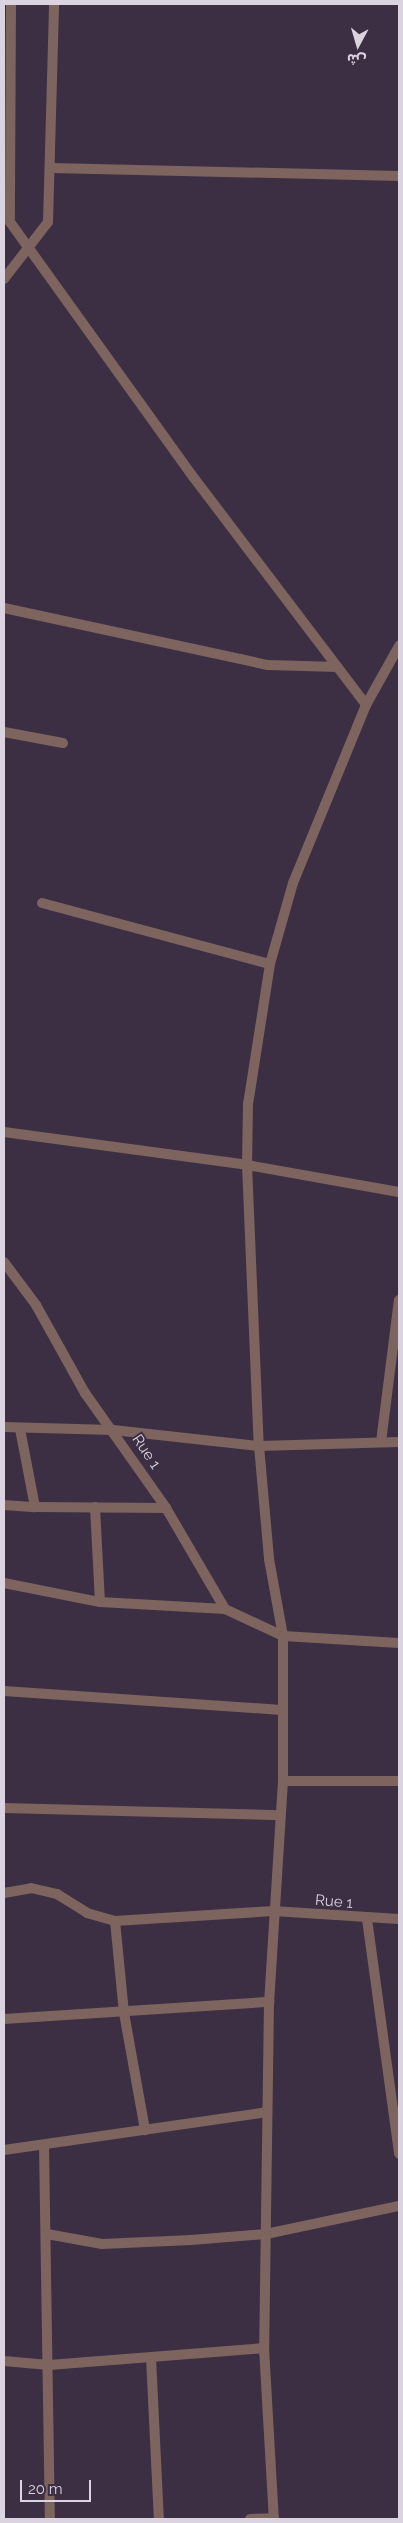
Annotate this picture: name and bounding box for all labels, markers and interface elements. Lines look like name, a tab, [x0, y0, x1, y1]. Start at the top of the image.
north arrow	[333, 20, 383, 70]
text: ش	[346, 51, 367, 69]
street label: Rue 1	[128, 1431, 164, 1473]
street label: Rue 1	[314, 1891, 354, 1913]
scale bar	[22, 2470, 94, 2502]
text: 20 m	[28, 2480, 63, 2498]

